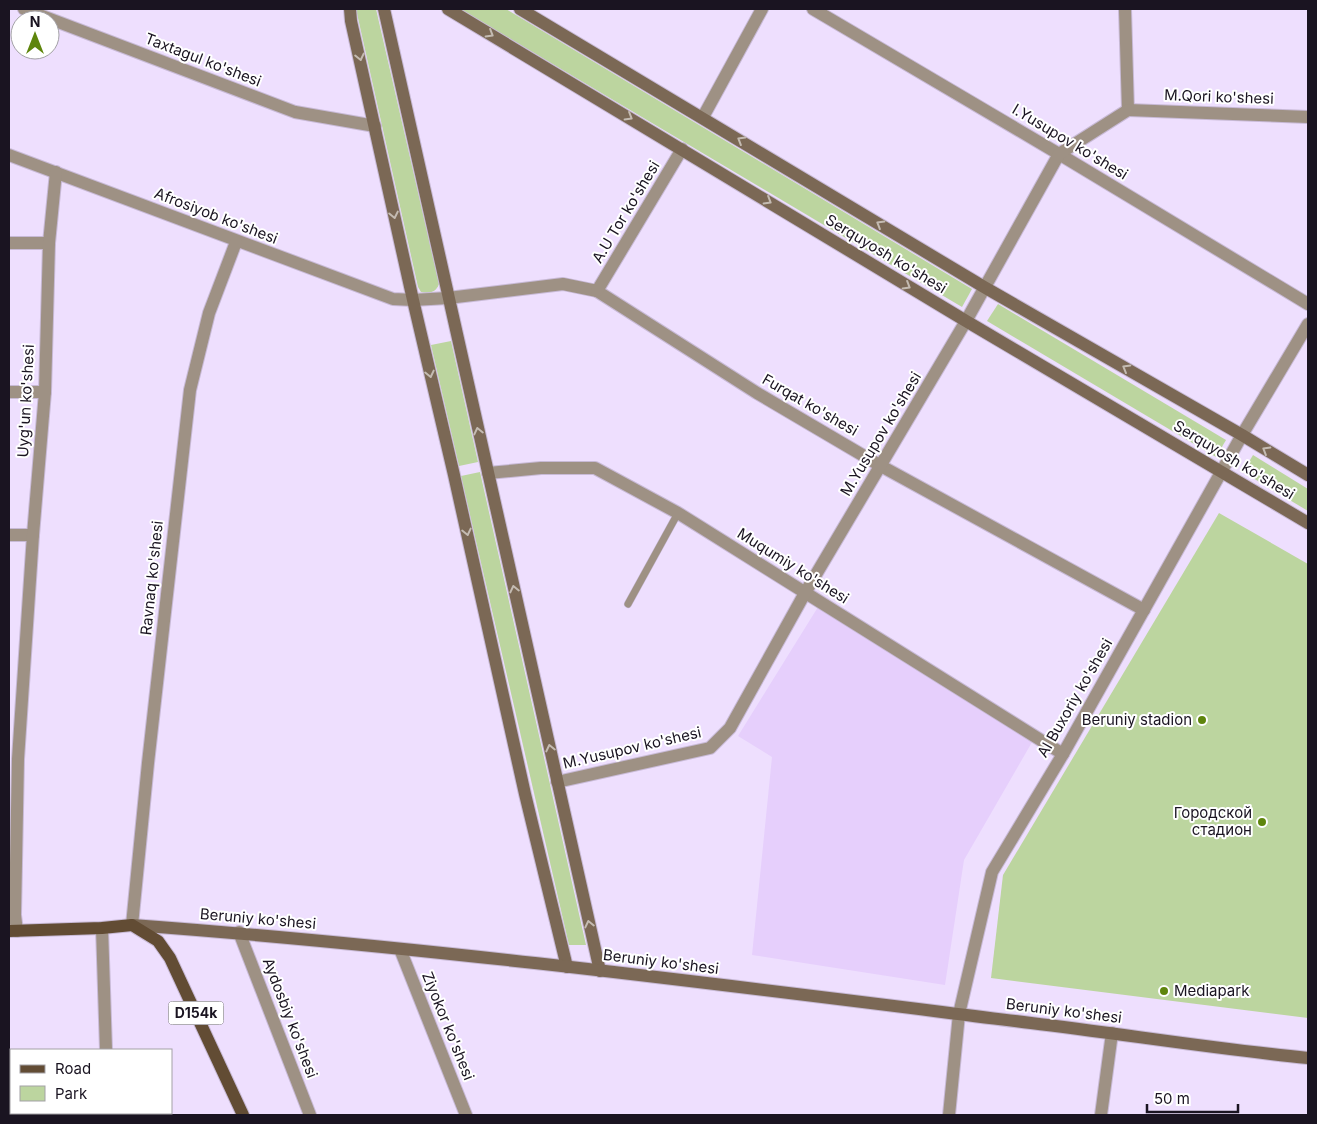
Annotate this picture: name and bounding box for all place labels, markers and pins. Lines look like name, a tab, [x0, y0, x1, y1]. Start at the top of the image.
place label: Beruniy stadion	[1082, 710, 1192, 729]
marker: Beruniy stadion	[1196, 714, 1208, 726]
place label: Городской стадион	[1174, 803, 1252, 839]
marker: Городской стадион	[1256, 816, 1268, 828]
place label: Mediapark	[1174, 981, 1250, 1000]
marker: Mediapark	[1158, 985, 1170, 997]

